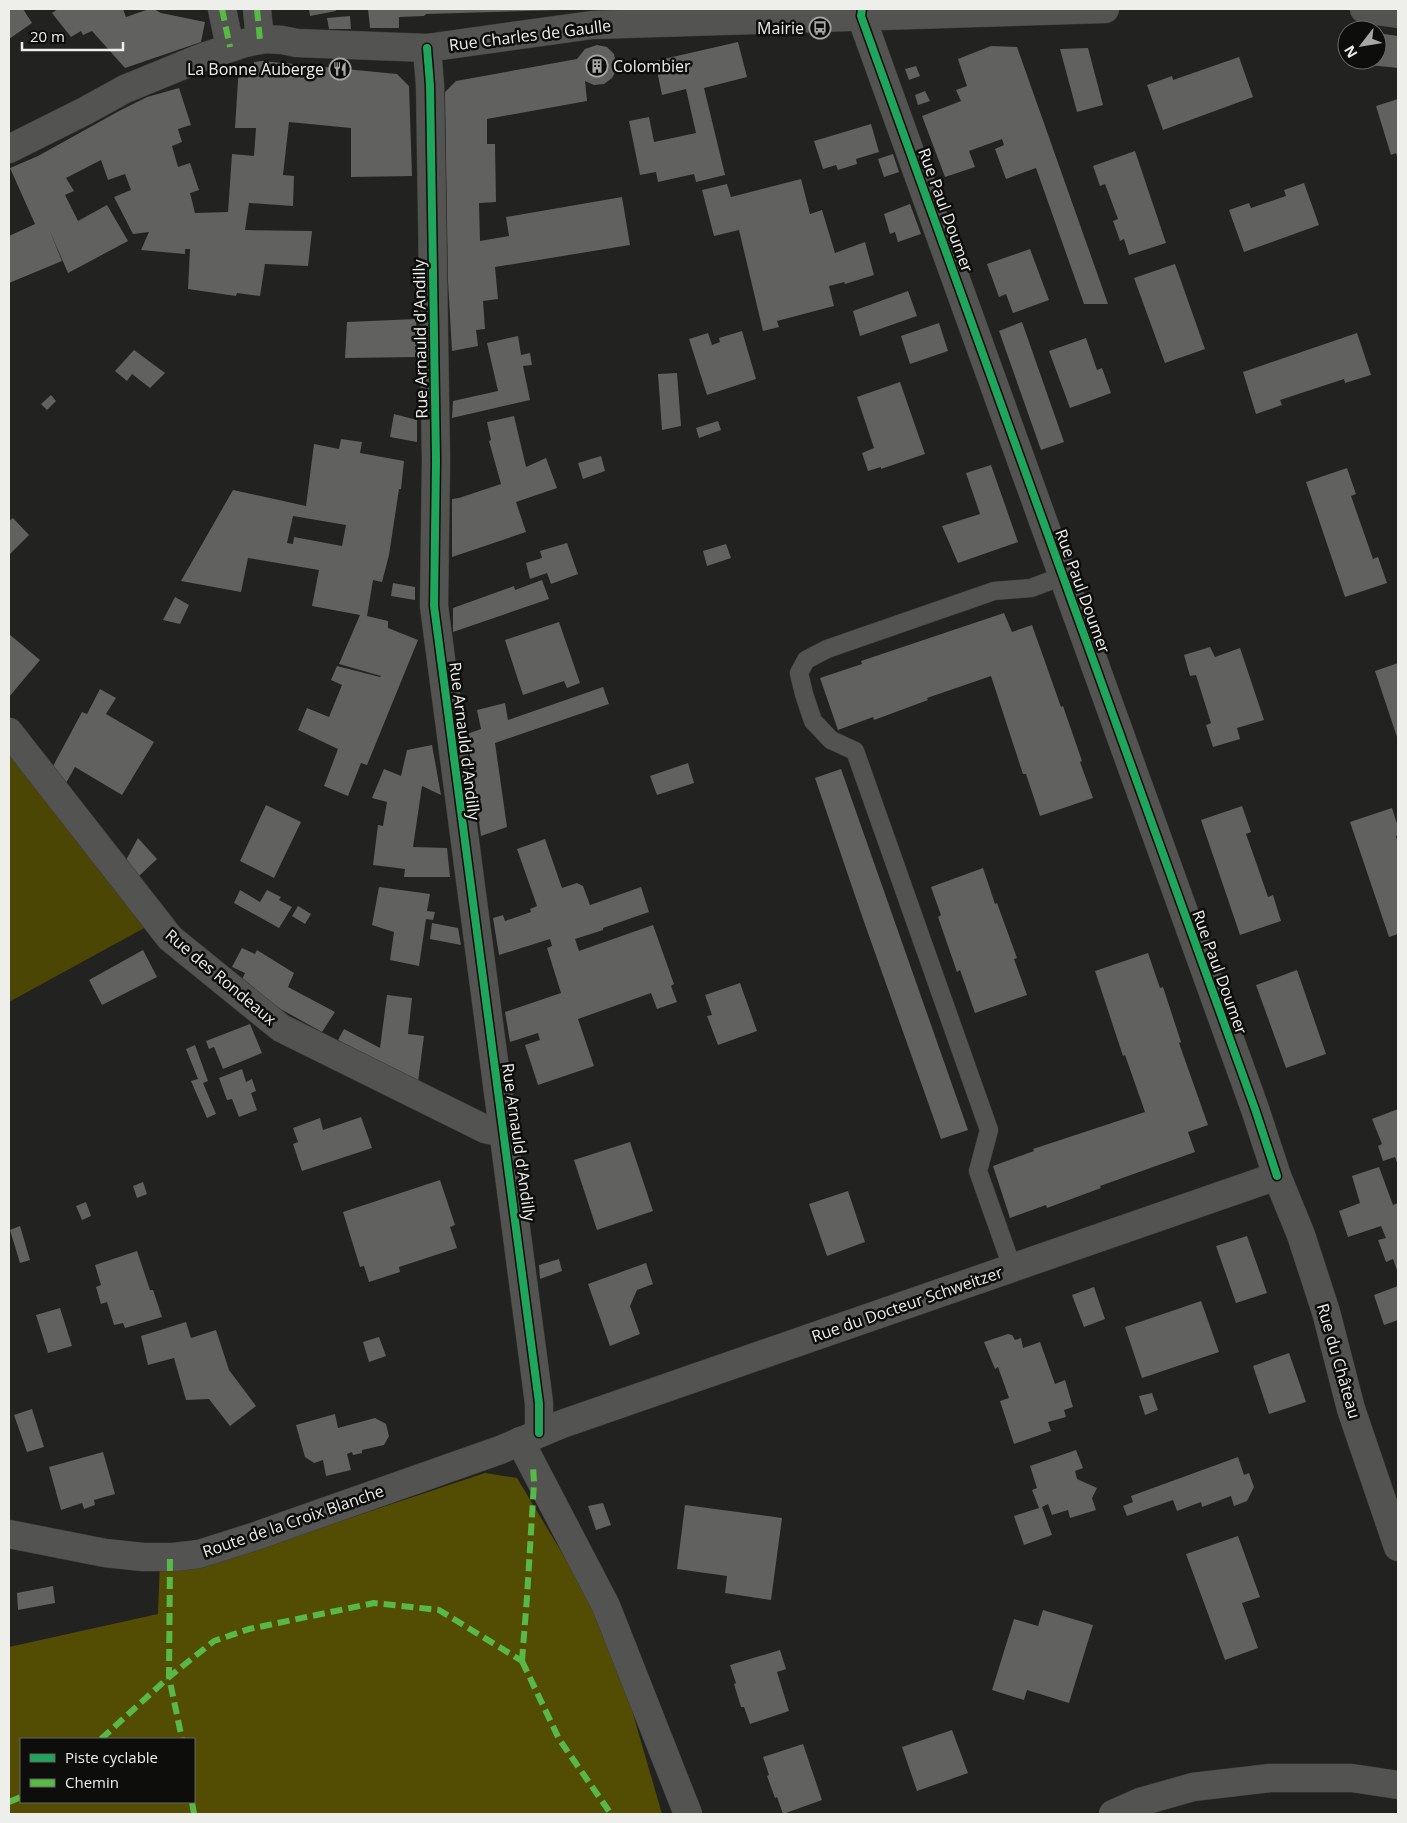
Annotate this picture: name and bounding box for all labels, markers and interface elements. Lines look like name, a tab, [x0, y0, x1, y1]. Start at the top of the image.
street label: Rue Charles de Gaulle	[448, 14, 612, 56]
bus stop icon: Mairie	[808, 16, 832, 40]
place label: Mairie	[757, 17, 804, 39]
scale bar	[22, 20, 124, 52]
north arrow	[1337, 20, 1387, 70]
text: 20 m	[30, 26, 65, 46]
text: N	[1339, 42, 1362, 62]
building icon: Colombier	[585, 54, 609, 78]
place label: Colombier	[613, 55, 691, 77]
restaurant icon: La Bonne Auberge	[328, 57, 352, 81]
place label: La Bonne Auberge	[187, 58, 324, 80]
street label: Rue Paul Doumer	[913, 145, 979, 276]
street label: Rue Arnauld d'Andilly	[408, 258, 432, 419]
street label: Rue Paul Doumer	[1050, 526, 1116, 657]
street label: Rue Arnauld d'Andilly	[444, 661, 486, 822]
street label: Rue Paul Doumer	[1187, 907, 1253, 1038]
street label: Rue des Rondeaux	[161, 924, 282, 1030]
street label: Rue Arnauld d'Andilly	[497, 1062, 541, 1223]
street label: Rue du Docteur Schweitzer	[808, 1261, 1006, 1347]
street label: Rue du Château	[1312, 1301, 1366, 1421]
street label: Route de la Croix Blanche	[199, 1480, 387, 1562]
legend	[20, 1738, 195, 1803]
text: Piste cyclable	[65, 1747, 158, 1767]
text: Chemin	[65, 1772, 119, 1792]

